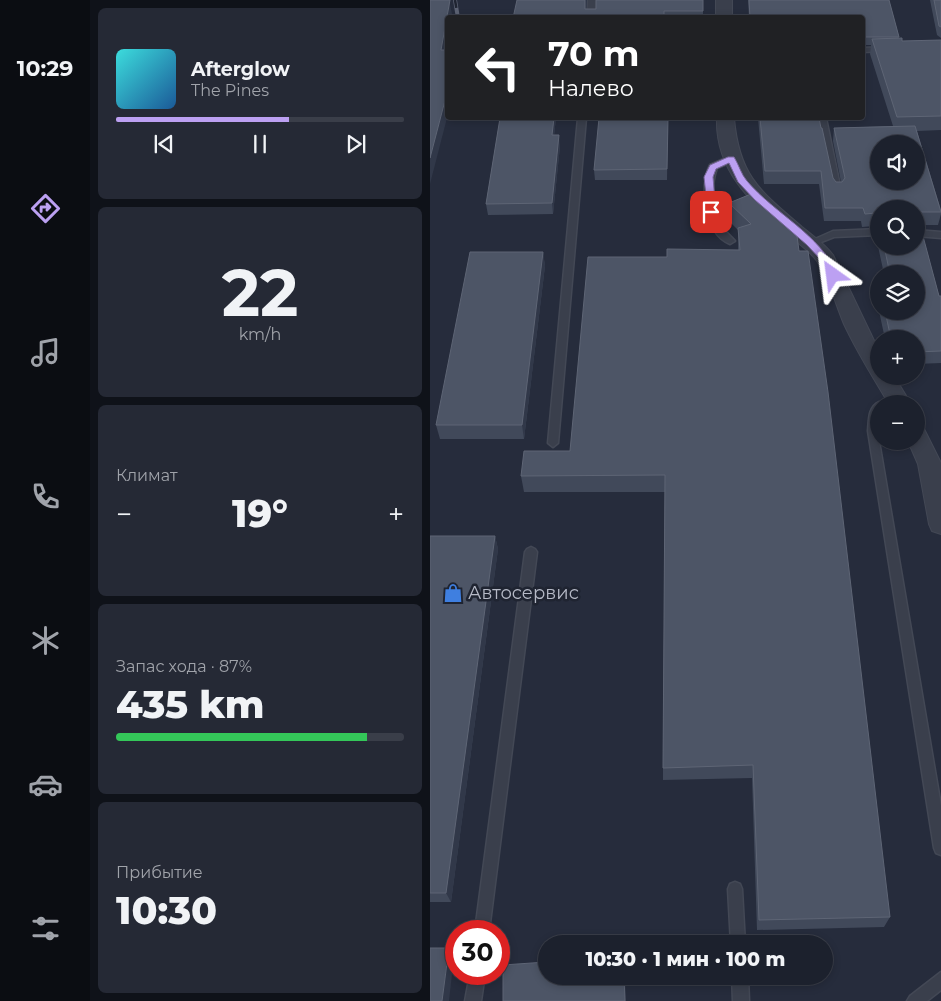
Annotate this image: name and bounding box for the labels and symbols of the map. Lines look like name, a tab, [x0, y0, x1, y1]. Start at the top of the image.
pin	[690, 191, 732, 233]
position arrow	[806, 248, 858, 300]
shop icon: Автосервис	[442, 582, 464, 604]
place label: Автосервис	[468, 582, 579, 604]
speed limit sign: 30	[445, 920, 510, 985]

